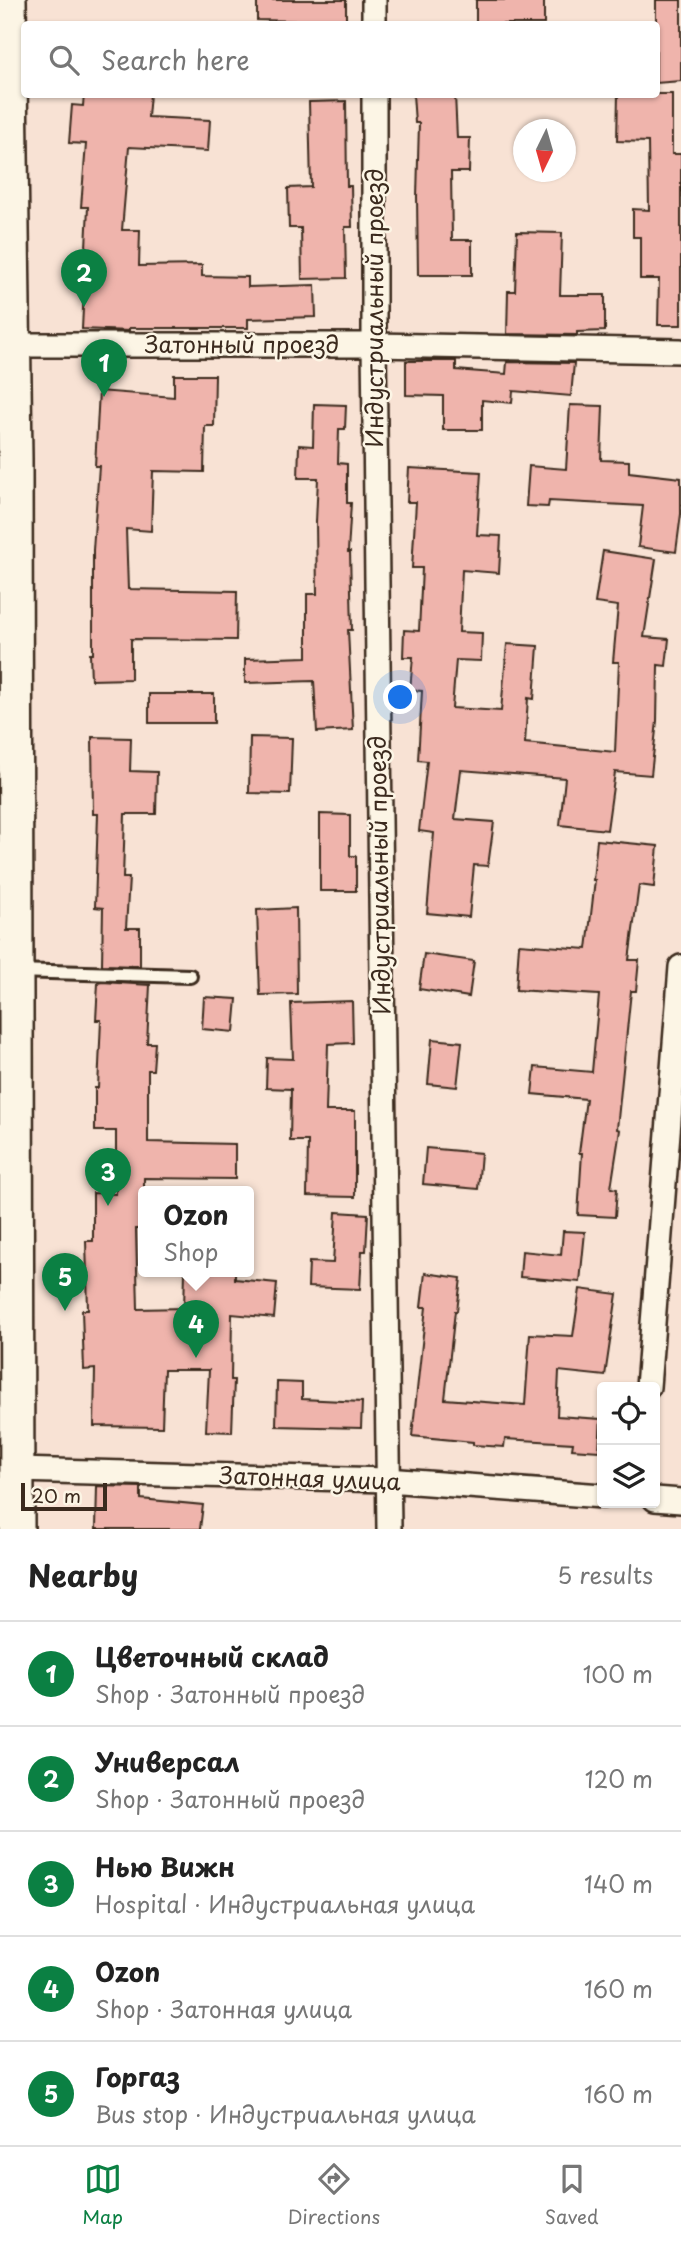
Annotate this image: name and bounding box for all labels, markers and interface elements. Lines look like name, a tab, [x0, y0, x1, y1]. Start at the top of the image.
search box	[21, 21, 660, 98]
text: Search here	[101, 40, 250, 79]
icon: search	[45, 41, 83, 79]
north arrow	[513, 119, 576, 182]
street label: Индустриальный проезд	[356, 168, 391, 448]
pin: 2	[61, 249, 107, 307]
street label: Затонный проезд	[145, 326, 339, 361]
pin: 1	[81, 339, 127, 397]
your location	[383, 680, 417, 714]
street label: Индустриальный проезд	[359, 735, 398, 1015]
pin: 3	[85, 1148, 131, 1206]
popup	[138, 1186, 254, 1277]
text: Ozon	[163, 1195, 229, 1234]
text: Shop	[163, 1234, 218, 1269]
pin: 5	[42, 1253, 88, 1311]
pin: 4	[173, 1300, 219, 1358]
map controls	[597, 1382, 660, 1508]
button: locate	[597, 1382, 660, 1445]
button: layers	[597, 1445, 660, 1508]
street label: Затонная улица	[219, 1457, 402, 1498]
scale bar	[21, 1480, 107, 1512]
text: 20 m	[32, 1481, 81, 1509]
text: Nearby	[28, 1552, 138, 1597]
text: 5 results	[557, 1557, 653, 1592]
text: Цветочный склад	[95, 1637, 329, 1676]
text: 1	[46, 1656, 57, 1691]
text: 100 m	[583, 1656, 653, 1691]
text: Shop · Затонный проезд	[95, 1676, 365, 1711]
text: Универсал	[95, 1742, 240, 1781]
text: 2	[43, 1761, 59, 1796]
text: 120 m	[585, 1761, 653, 1796]
text: Shop · Затонный проезд	[95, 1781, 365, 1816]
text: Нью Вижн	[95, 1847, 235, 1886]
text: 3	[43, 1866, 59, 1901]
text: 140 m	[584, 1866, 653, 1901]
text: Hospital · Индустриальная улица	[95, 1886, 475, 1921]
text: Ozon	[95, 1952, 160, 1991]
text: 4	[43, 1971, 59, 2006]
text: 160 m	[584, 1971, 653, 2006]
text: Shop · Затонная улица	[95, 1991, 352, 2026]
text: Горгаз	[95, 2057, 180, 2096]
text: 5	[44, 2076, 58, 2111]
text: 160 m	[584, 2076, 653, 2111]
text: Bus stop · Индустриальная улица	[95, 2096, 476, 2131]
tab: Map	[82, 2160, 123, 2230]
tab: Directions	[288, 2160, 380, 2230]
tab: Saved	[545, 2160, 599, 2230]

